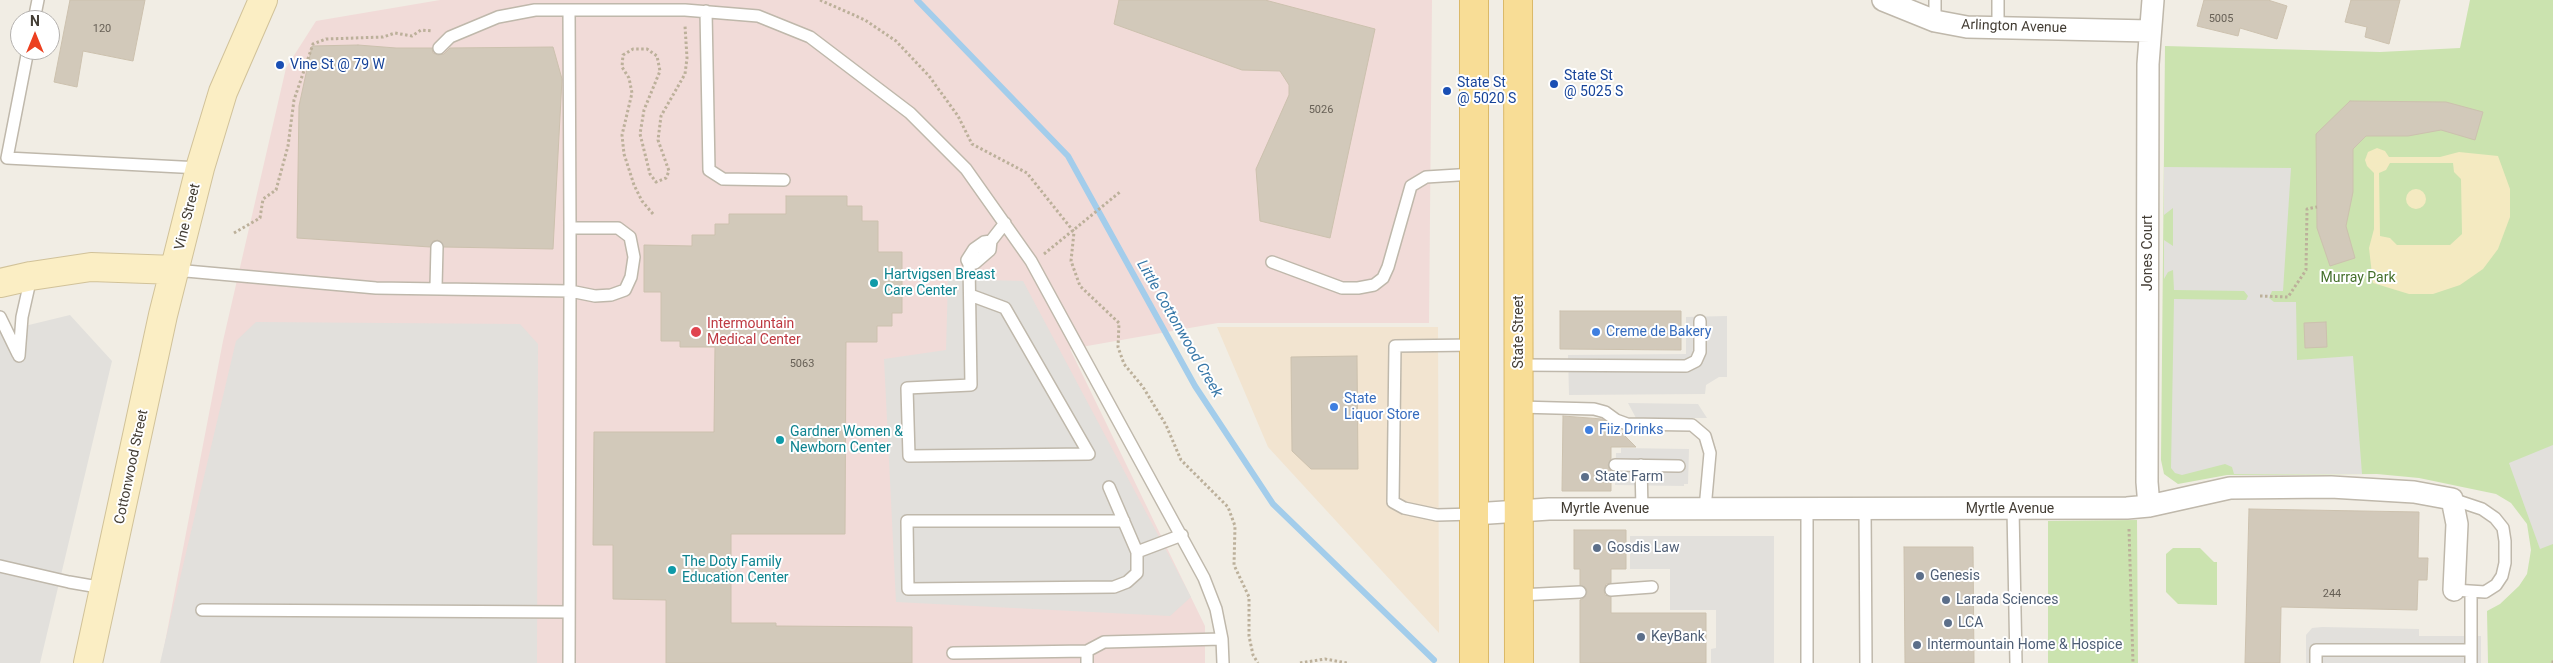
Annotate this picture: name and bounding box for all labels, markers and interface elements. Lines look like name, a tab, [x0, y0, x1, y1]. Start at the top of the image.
north arrow	[10, 10, 60, 60]
house number: 5005	[2209, 12, 2233, 26]
text: N	[30, 13, 40, 29]
street label: Arlington Avenue	[1961, 17, 2067, 37]
house number: 120	[93, 22, 111, 36]
place label: Vine St @ 79 W	[290, 57, 385, 73]
marker: Vine St @ 79 W	[274, 59, 286, 71]
place label: State St @ 5025 S	[1564, 68, 1623, 100]
place label: State St @ 5020 S	[1457, 75, 1516, 108]
marker: State St @ 5025 S	[1548, 78, 1560, 90]
marker: State St @ 5020 S	[1441, 85, 1453, 97]
house number: 5026	[1309, 103, 1333, 117]
street label: Vine Street	[172, 182, 204, 252]
street label: Jones Court	[2140, 215, 2156, 291]
water label: Little Cottonwood Creek	[1132, 257, 1226, 401]
place label: Hartvigsen Breast Care Center	[884, 267, 995, 300]
park label: Murray Park	[2321, 270, 2395, 286]
marker: Hartvigsen Breast Care Center	[868, 277, 880, 289]
street label: State Street	[1511, 296, 1527, 368]
place label: Intermountain Medical Center	[707, 316, 801, 348]
place label: Creme de Bakery	[1606, 324, 1711, 340]
marker: Intermountain Medical Center	[689, 325, 703, 339]
marker: Creme de Bakery	[1590, 326, 1602, 338]
house number: 5063	[790, 357, 814, 371]
place label: State Liquor Store	[1344, 391, 1420, 424]
marker: State Liquor Store	[1328, 401, 1340, 413]
street label: Cottonwood Street	[112, 408, 152, 526]
place label: Fiiz Drinks	[1599, 422, 1663, 438]
place label: Gardner Women & Newborn Center	[790, 424, 903, 457]
marker: Fiiz Drinks	[1583, 424, 1595, 436]
marker: Gardner Women & Newborn Center	[774, 434, 786, 446]
place label: State Farm	[1595, 469, 1663, 485]
marker: State Farm	[1579, 471, 1591, 483]
street label: Myrtle Avenue	[1561, 501, 1649, 517]
street label: Myrtle Avenue	[1966, 501, 2054, 517]
place label: Gosdis Law	[1607, 540, 1679, 556]
marker: Gosdis Law	[1591, 542, 1603, 554]
place label: The Doty Family Education Center	[682, 554, 789, 586]
marker: The Doty Family Education Center	[666, 564, 678, 576]
place label: Genesis	[1930, 568, 1980, 584]
marker: Genesis	[1914, 570, 1926, 582]
house number: 244	[2323, 587, 2341, 601]
place label: Larada Sciences	[1956, 592, 2058, 608]
marker: Larada Sciences	[1940, 594, 1952, 606]
place label: LCA	[1958, 615, 1983, 631]
marker: LCA	[1942, 617, 1954, 629]
place label: KeyBank	[1651, 629, 1705, 645]
marker: KeyBank	[1635, 631, 1647, 643]
place label: Intermountain Home & Hospice	[1927, 637, 2122, 653]
marker: Intermountain Home & Hospice	[1911, 639, 1923, 651]

